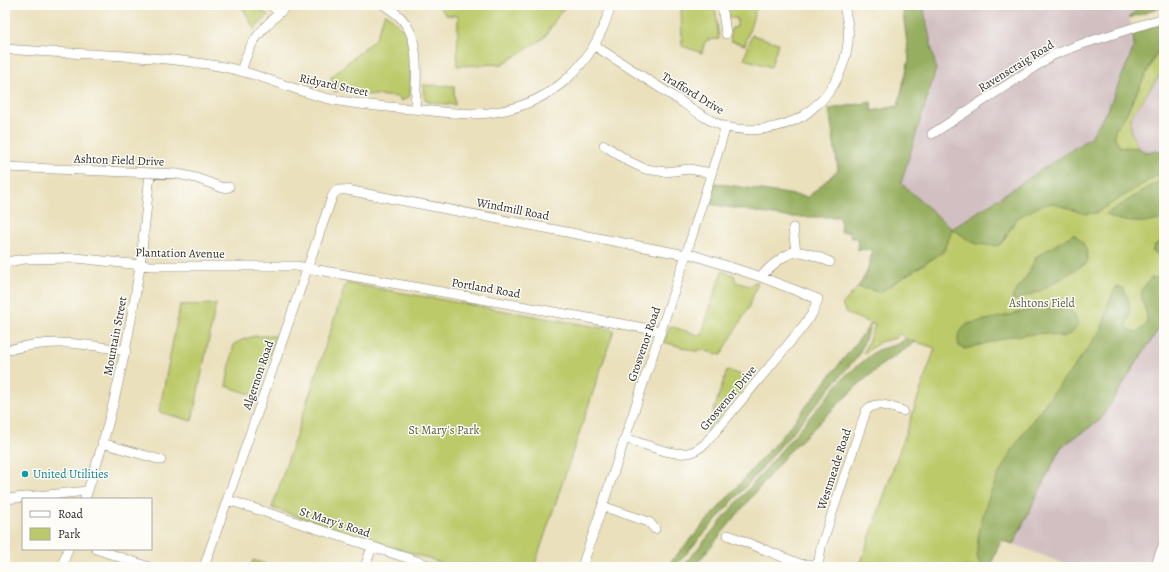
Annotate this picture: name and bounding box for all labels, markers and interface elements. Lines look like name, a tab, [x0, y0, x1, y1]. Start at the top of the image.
street label: Ravenscraig Road	[975, 36, 1057, 96]
street label: Trafford Drive	[659, 68, 727, 118]
street label: Ridyard Street	[298, 70, 370, 100]
street label: Ashton Field Drive	[73, 150, 164, 170]
street label: Windmill Road	[474, 194, 551, 224]
street label: Plantation Avenue	[135, 244, 225, 262]
street label: Portland Road	[450, 274, 522, 302]
street label: Mountain Street	[99, 295, 131, 377]
park label: Ashtons Field	[1008, 295, 1076, 311]
street label: Grosvenor Road	[624, 304, 664, 384]
street label: Algernon Road	[238, 338, 277, 413]
street label: Grosvenor Drive	[696, 362, 760, 434]
park label: St Mary's Park	[408, 422, 480, 438]
street label: Westmeade Road	[813, 426, 855, 513]
place label: United Utilities	[33, 466, 109, 482]
marker: United Utilities	[20, 469, 30, 479]
legend	[22, 498, 152, 550]
street label: St Mary's Road	[298, 503, 373, 541]
text: Road	[58, 506, 84, 522]
text: Park	[58, 526, 81, 542]

